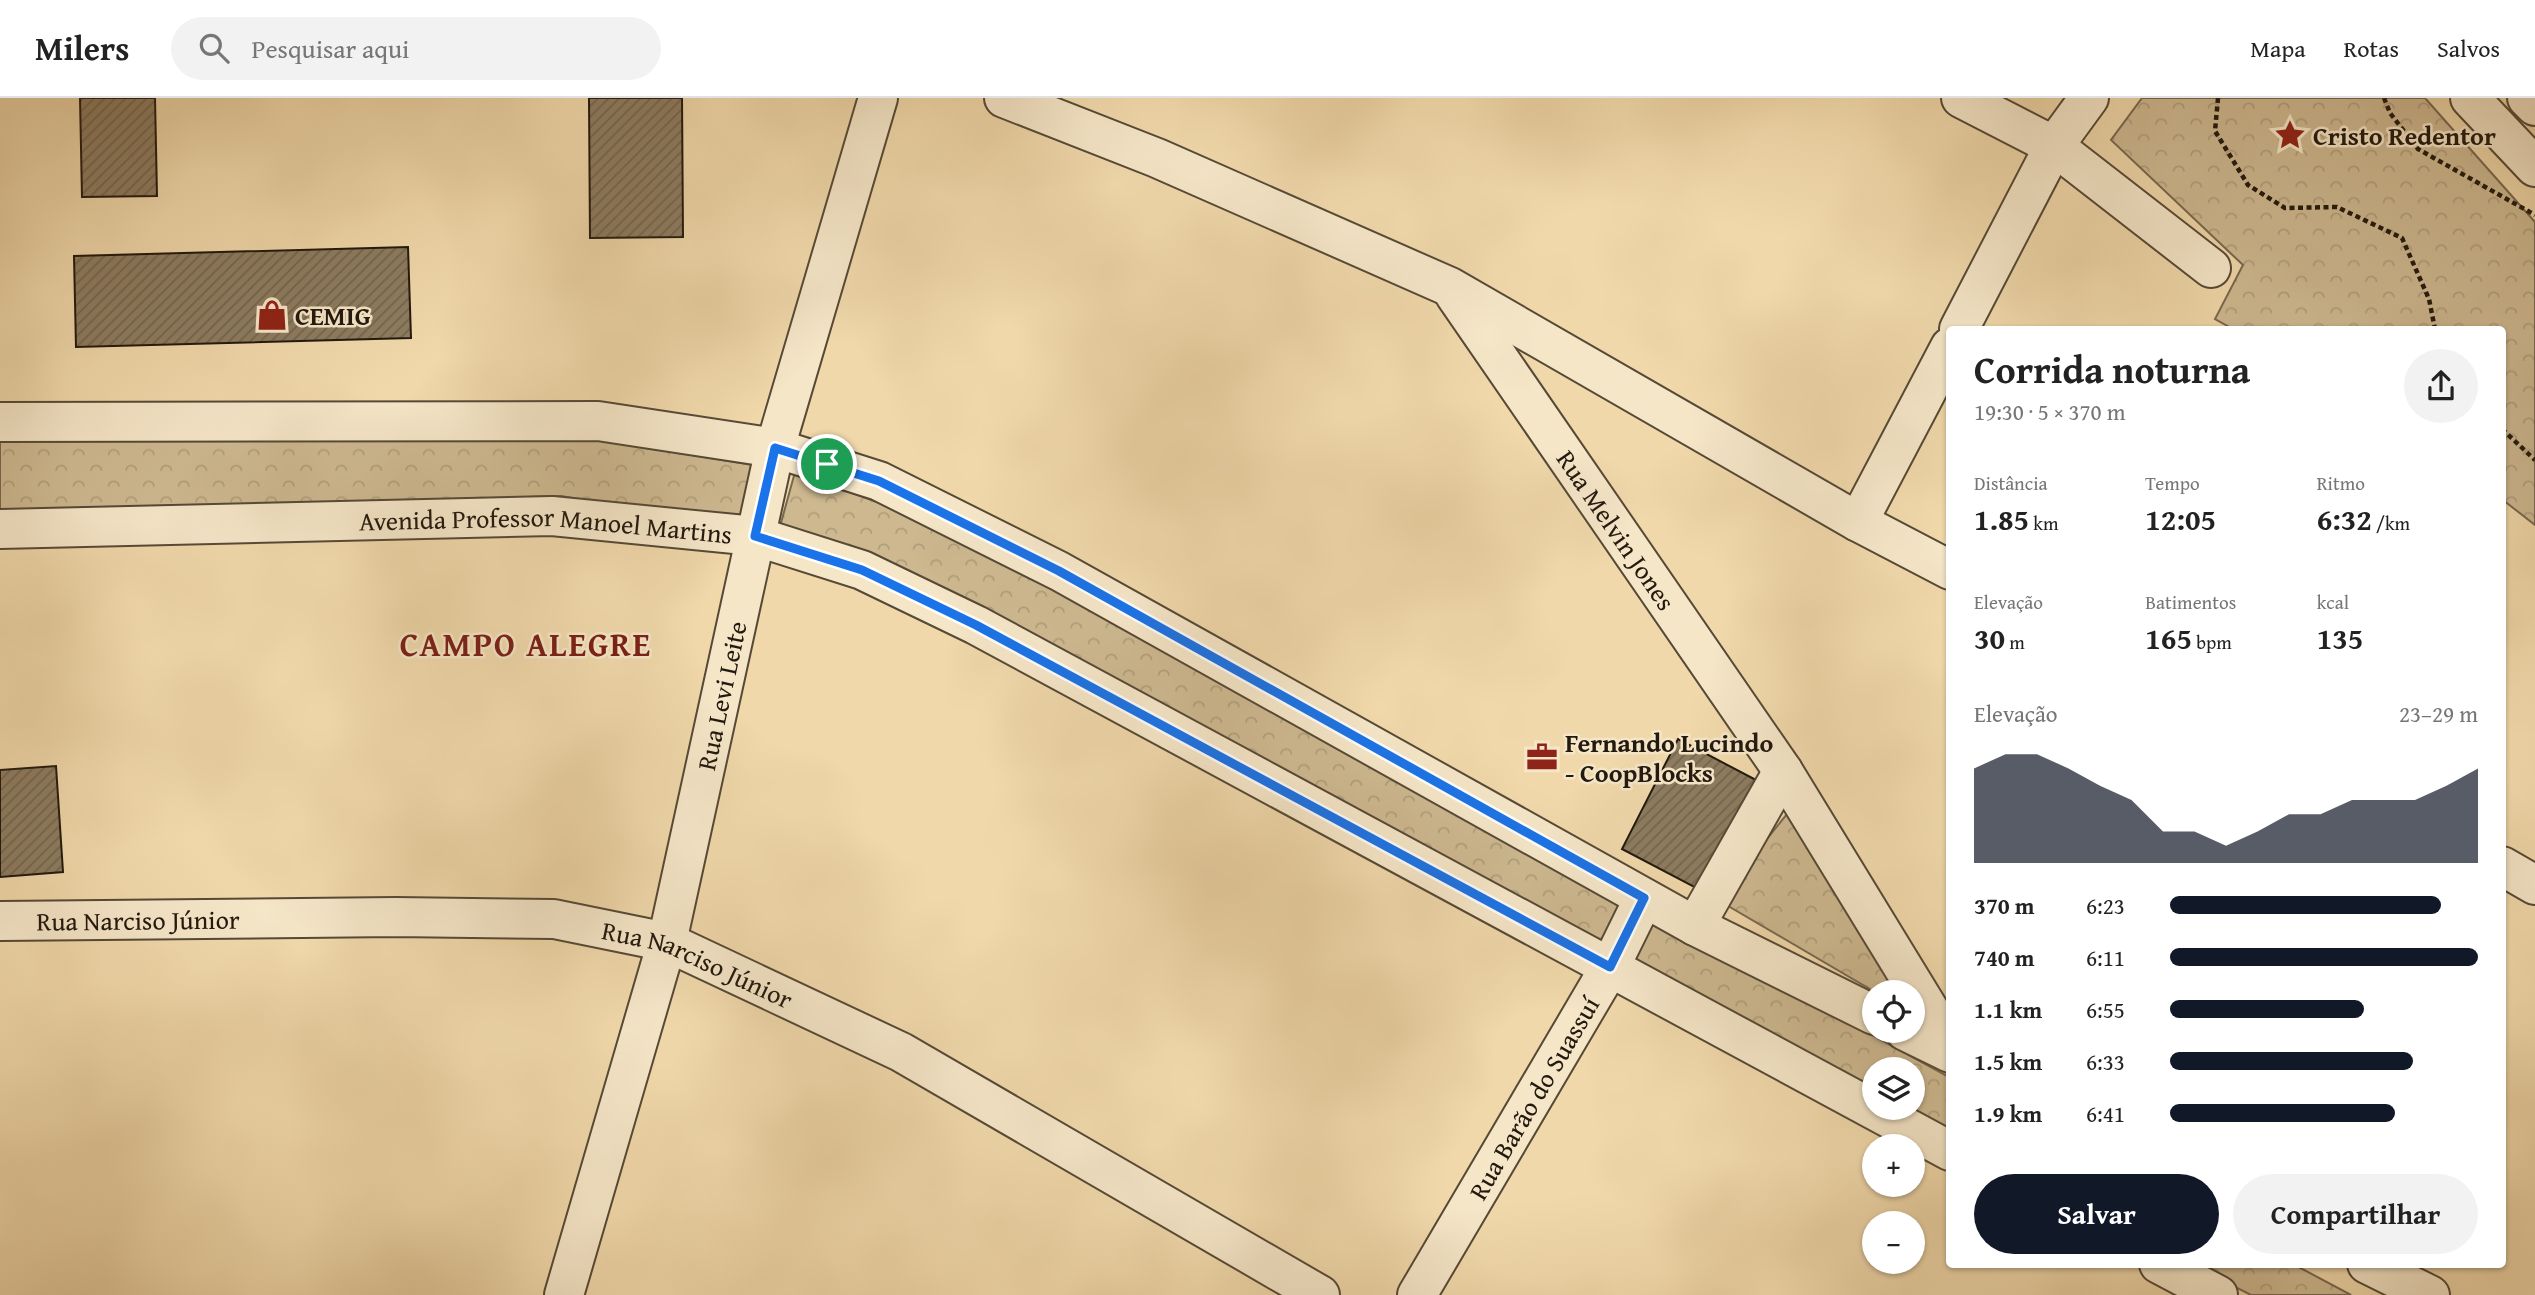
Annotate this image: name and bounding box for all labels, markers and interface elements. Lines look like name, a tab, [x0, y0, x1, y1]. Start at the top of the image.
search box	[171, 17, 661, 80]
text: Milers	[35, 24, 129, 72]
icon: search	[195, 29, 233, 67]
text: Pesquisar aqui	[251, 29, 409, 68]
text: Mapa	[2250, 31, 2306, 66]
text: Rotas	[2344, 31, 2399, 66]
text: Salvos	[2437, 31, 2500, 66]
place label: Cristo Redentor	[2313, 116, 2496, 155]
place icon: Cristo Redentor	[2273, 118, 2307, 152]
place label: CEMIG	[295, 296, 371, 335]
shop icon: CEMIG	[255, 298, 289, 332]
text: Corrida noturna	[1974, 341, 2250, 397]
button: share	[2404, 349, 2478, 423]
text: 19:30 · 5 × 370 m	[1974, 395, 2126, 428]
pin	[797, 434, 857, 494]
street label: Rua Melvin Jones	[1548, 442, 1686, 618]
icon: arrive	[808, 445, 846, 483]
text: Distância	[1974, 469, 2048, 497]
text: Tempo	[2145, 469, 2200, 497]
text: Ritmo	[2317, 469, 2365, 497]
street label: Avenida Professor Manoel Martins	[358, 496, 734, 553]
text: 1.85	[1974, 497, 2029, 541]
text: 12:05	[2145, 497, 2216, 541]
text: 6:32	[2317, 497, 2372, 541]
text: km	[2029, 509, 2058, 537]
text: /km	[2372, 509, 2410, 537]
text: Elevação	[1974, 588, 2043, 616]
text: Batimentos	[2145, 588, 2236, 616]
text: kcal	[2317, 588, 2349, 616]
text: 30	[1974, 616, 2005, 660]
text: 165	[2145, 616, 2192, 660]
text: 135	[2317, 616, 2363, 660]
street label: Rua Levi Leite	[686, 617, 756, 774]
district label: CAMPO ALEGRE	[400, 620, 652, 668]
text: m	[2005, 628, 2025, 656]
text: bpm	[2192, 628, 2232, 656]
text: Elevação	[1974, 697, 2058, 730]
text: 23–29 m	[2399, 697, 2478, 730]
place label: Fernando Lucindo - CoopBlocks	[1565, 723, 1773, 792]
office icon: Fernando Lucindo - CoopBlocks	[1525, 740, 1559, 774]
text: 370 m	[1974, 889, 2035, 922]
text: 6:23	[2086, 889, 2125, 922]
street label: Rua Narciso Júnior	[36, 899, 240, 940]
street label: Rua Narciso Júnior	[599, 910, 800, 1018]
text: 740 m	[1974, 941, 2035, 974]
text: 6:11	[2086, 941, 2125, 974]
map controls	[1862, 980, 1925, 1274]
button: locate	[1862, 980, 1925, 1043]
street label: Rua Barão do Suassuí	[1458, 988, 1609, 1207]
text: 1.1 km	[1974, 993, 2042, 1026]
text: 6:55	[2086, 993, 2125, 1026]
text: 1.5 km	[1974, 1045, 2042, 1078]
text: 6:33	[2086, 1045, 2125, 1078]
button: layers	[1862, 1057, 1925, 1120]
text: 1.9 km	[1974, 1097, 2042, 1130]
text: 6:41	[2086, 1097, 2125, 1130]
button: +	[1862, 1134, 1925, 1197]
button: Salvar	[1974, 1174, 2219, 1254]
button: Compartilhar	[2233, 1174, 2478, 1254]
button: −	[1862, 1211, 1925, 1274]

